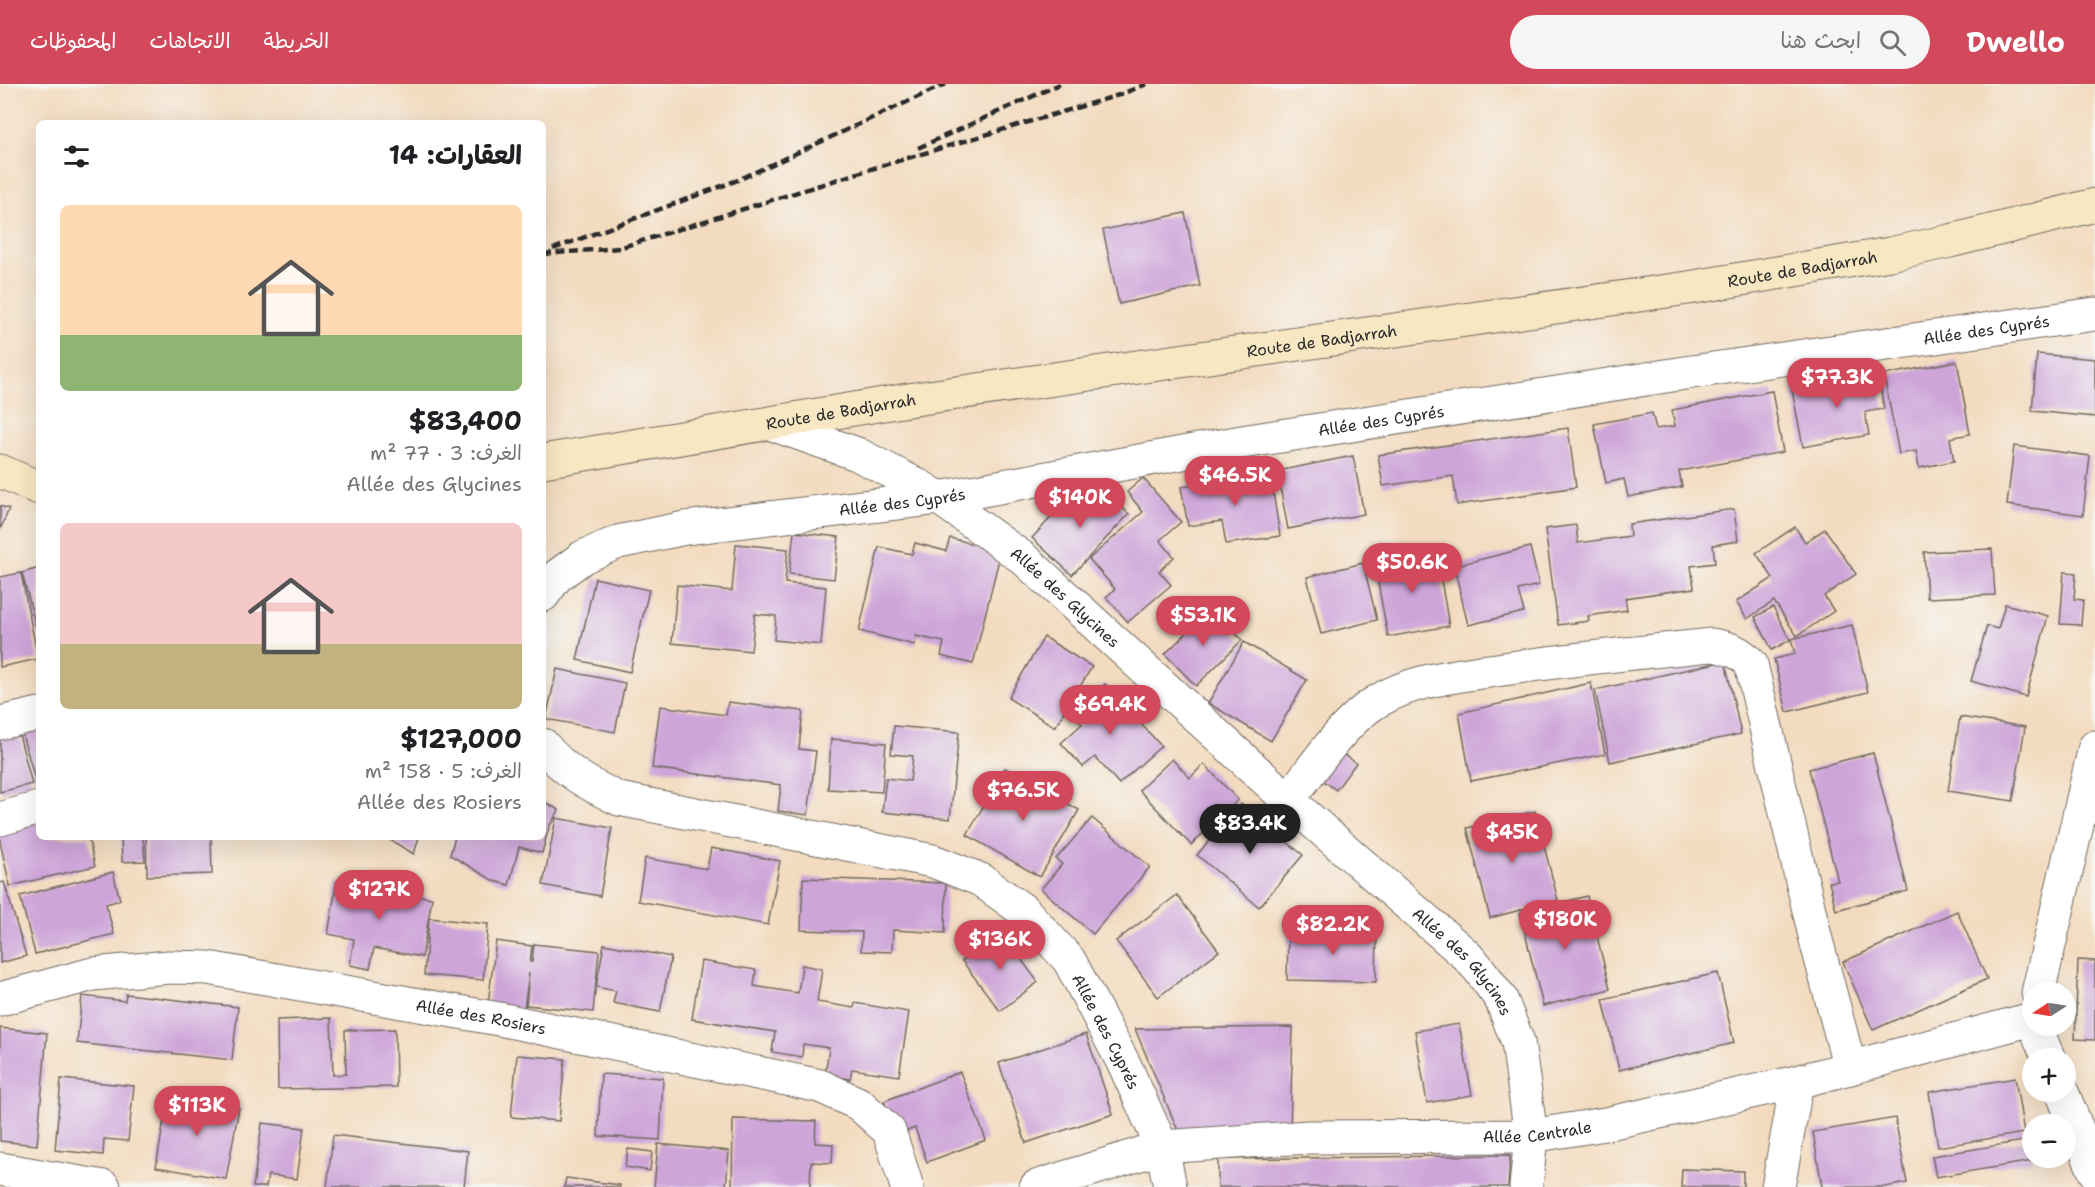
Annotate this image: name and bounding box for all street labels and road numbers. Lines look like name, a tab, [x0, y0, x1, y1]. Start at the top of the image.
street label: Route de Badjarrah	[1726, 246, 1879, 292]
street label: Allée des Cyprés	[1922, 311, 2051, 350]
street label: Route de Badjarrah	[1245, 320, 1398, 362]
street label: Route de Badjarrah	[764, 389, 917, 435]
street label: Allée des Cyprés	[1317, 401, 1446, 441]
street label: Allée des Cyprés	[838, 483, 967, 521]
street label: Allée des Glycines	[1006, 542, 1124, 652]
street label: Allée des Glycines	[1408, 903, 1516, 1019]
street label: Allée des Cyprés	[1067, 970, 1144, 1093]
street label: Allée des Rosiers	[414, 995, 548, 1040]
street label: Allée Centrale	[1483, 1116, 1593, 1147]

